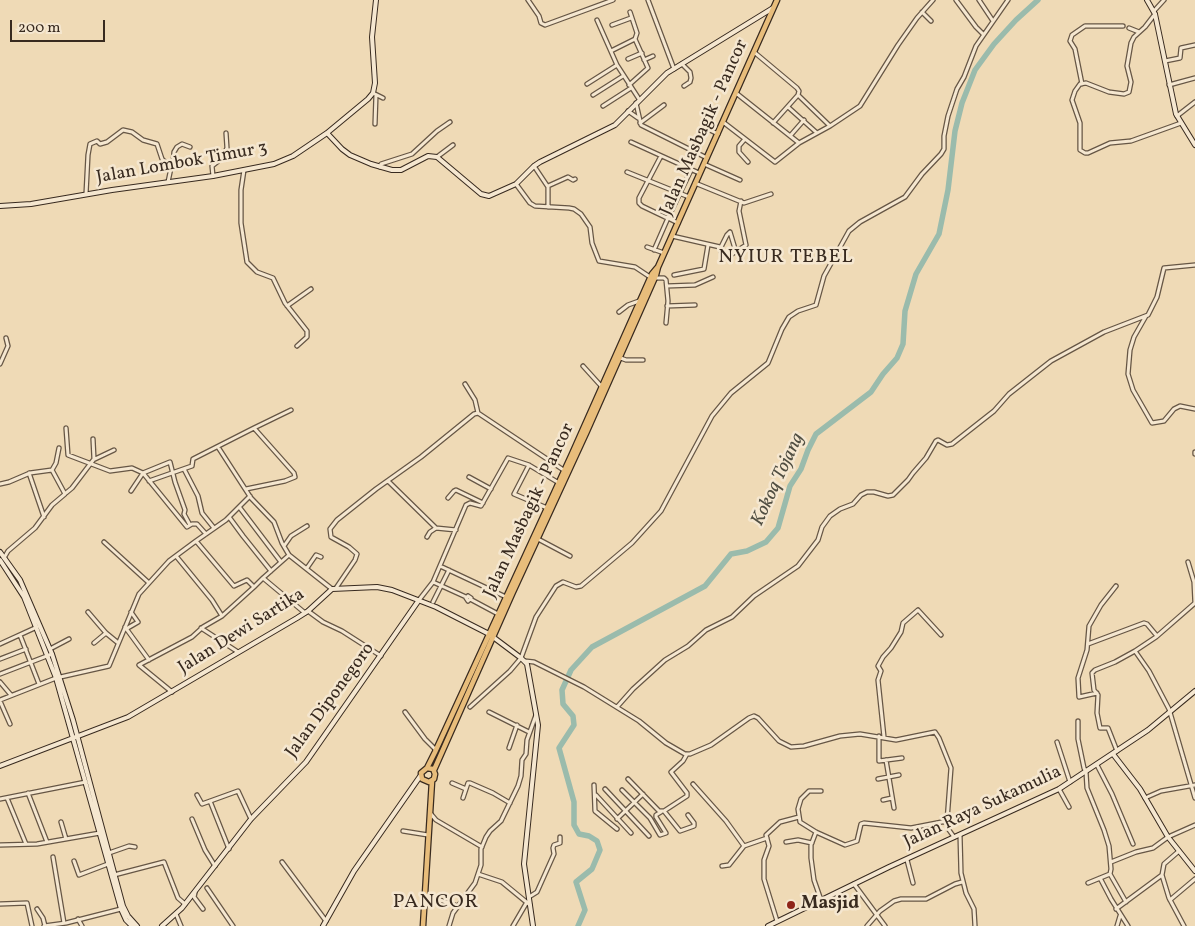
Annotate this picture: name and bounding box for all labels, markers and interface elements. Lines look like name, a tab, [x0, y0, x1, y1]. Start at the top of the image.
scale bar	[12, 10, 108, 42]
text: 200 m	[18, 18, 61, 39]
street label: Jalan Masbagik - Pancor	[656, 37, 754, 219]
street label: Jalan Lombok Timur 3	[95, 138, 269, 190]
district label: NYIUR TEBEL	[717, 246, 855, 270]
street label: Jalan Masbagik - Pancor	[480, 420, 580, 602]
water label: Kokoq Tojang	[748, 430, 810, 530]
street label: Jalan Dewi Sartika	[175, 584, 309, 680]
street label: Jalan Diponegoro	[282, 639, 380, 763]
street label: Jalan Raya Sukamulia	[901, 762, 1065, 854]
district label: PANCOR	[392, 891, 480, 915]
place label: Masjid	[801, 894, 859, 916]
marker: Masjid	[785, 899, 797, 911]

